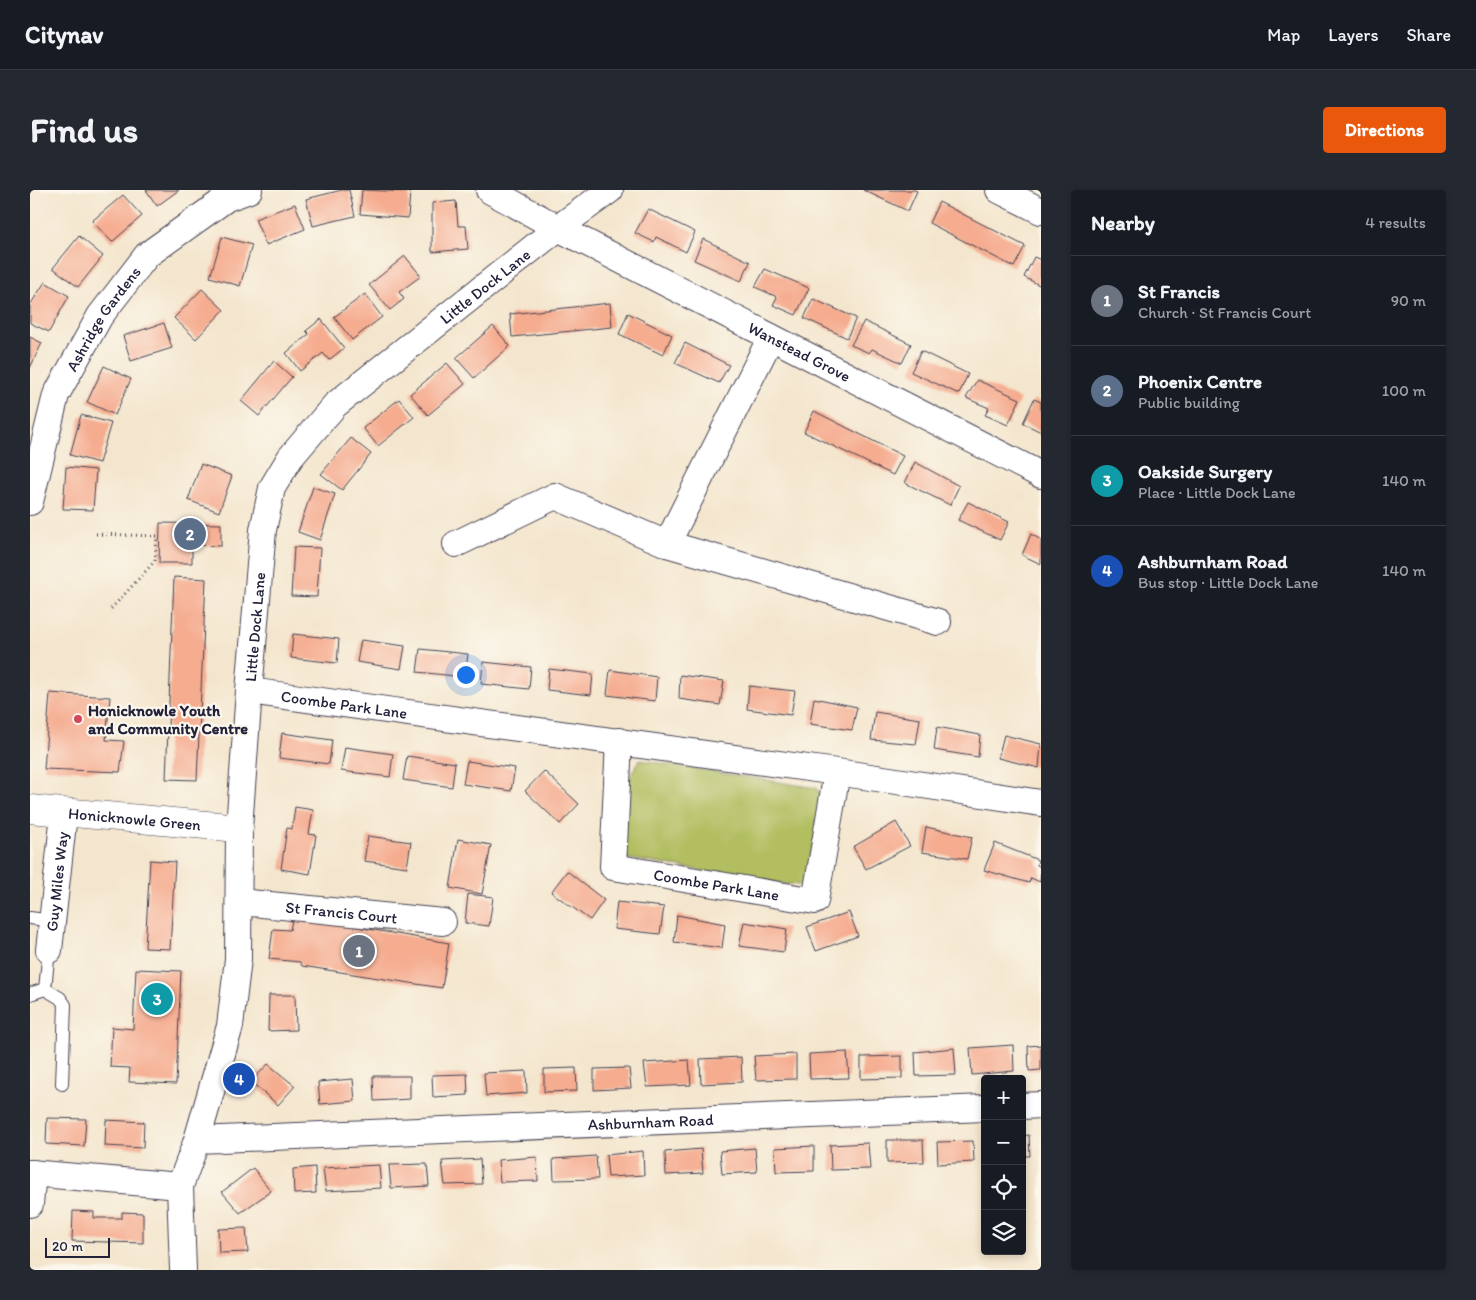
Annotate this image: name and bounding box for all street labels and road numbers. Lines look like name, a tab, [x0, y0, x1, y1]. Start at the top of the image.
street label: Little Dock Lane	[436, 245, 534, 328]
street label: Ashridge Gardens	[62, 263, 145, 375]
street label: Wanstead Grove	[745, 318, 854, 386]
street label: Little Dock Lane	[241, 571, 269, 682]
street label: Coombe Park Lane	[280, 687, 409, 723]
street label: Honicknowle Green	[67, 804, 202, 835]
street label: Guy Miles Way	[42, 830, 72, 932]
street label: Coombe Park Lane	[652, 865, 781, 905]
street label: St Francis Court	[285, 898, 398, 927]
street label: Ashburnham Road	[587, 1110, 714, 1134]

